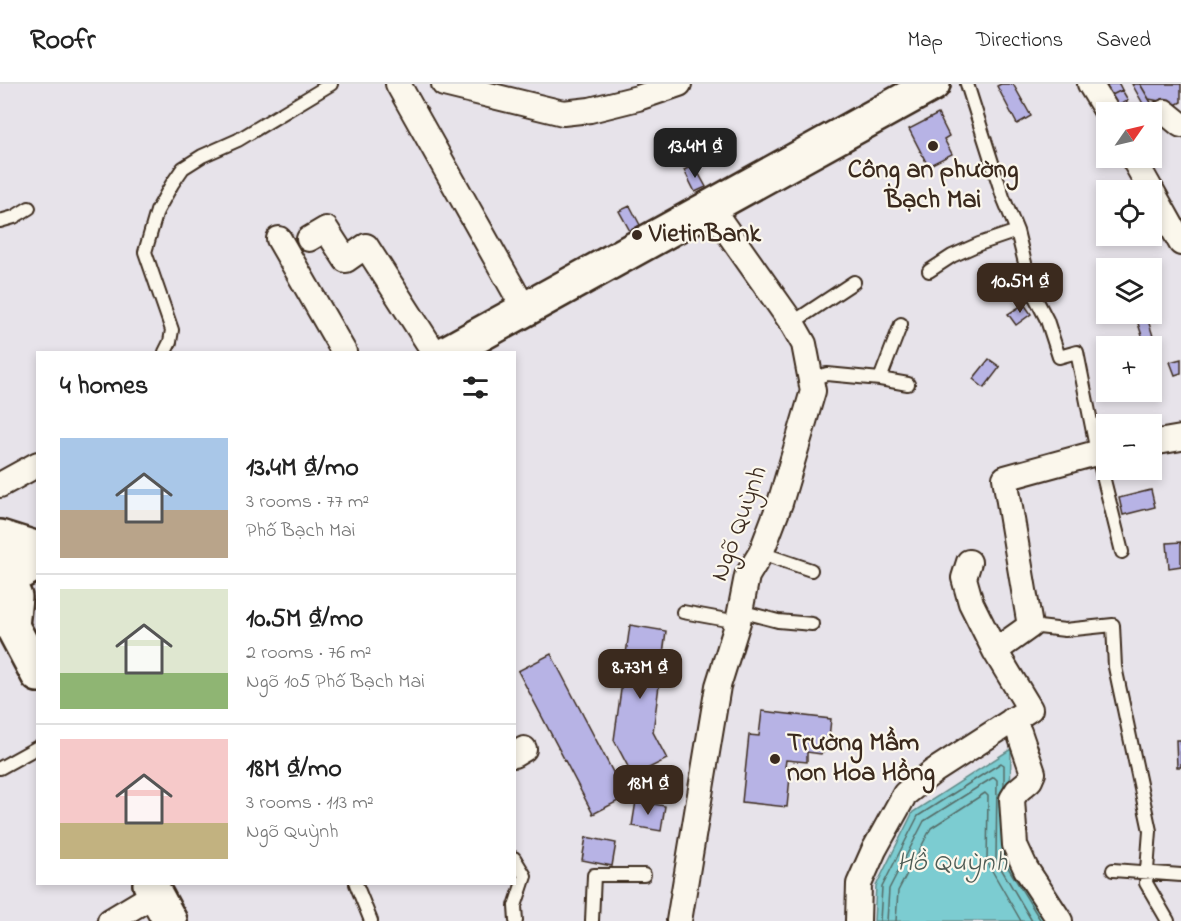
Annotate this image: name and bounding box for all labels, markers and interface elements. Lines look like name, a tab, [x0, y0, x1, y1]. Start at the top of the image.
text: Roofr	[30, 21, 95, 62]
text: Map	[907, 26, 943, 56]
text: Directions	[976, 26, 1063, 56]
text: Saved	[1096, 26, 1151, 56]
north arrow	[1096, 102, 1162, 168]
map controls	[1096, 102, 1162, 480]
pin: 13.4M ₫	[640, 128, 750, 179]
text: 13.4M ₫	[668, 133, 722, 162]
marker: Công an phường Bạch Mai	[926, 139, 940, 153]
place label: Công an phường Bạch Mai	[848, 152, 1019, 220]
button: locate	[1096, 180, 1162, 246]
place label: VietinBank	[648, 216, 761, 254]
marker: VietinBank	[630, 228, 644, 242]
button: layers	[1096, 258, 1162, 324]
pin: 10.5M ₫	[965, 263, 1075, 314]
text: 10.5M ₫	[991, 268, 1049, 297]
button: +	[1096, 336, 1162, 402]
text: 4 homes	[60, 368, 148, 406]
icon: filters	[459, 371, 492, 404]
button: −	[1096, 414, 1162, 480]
text: 13.4M ₫/mo	[246, 450, 359, 488]
street label: Ngõ Quỳnh	[702, 461, 778, 587]
icon: home	[108, 462, 180, 534]
text: 3 rooms · 77 m²	[246, 488, 369, 517]
text: Phố Bạch Mai	[246, 517, 355, 546]
text: 10.5M ₫/mo	[246, 601, 363, 639]
icon: home	[108, 613, 180, 685]
text: 2 rooms · 76 m²	[246, 639, 371, 668]
pin: 8.73M ₫	[585, 649, 695, 700]
text: 8.73M ₫	[612, 654, 668, 683]
text: Ngõ 105 Phố Bạch Mai	[246, 668, 425, 697]
place label: Trường Mầm non Hoa Hồng	[787, 725, 935, 794]
text: 18M ₫/mo	[246, 751, 342, 789]
marker: Trường Mầm non Hoa Hồng	[768, 752, 782, 766]
icon: home	[108, 763, 180, 835]
pin: 18M ₫	[606, 765, 690, 816]
text: 18M ₫	[627, 770, 669, 799]
text: 3 rooms · 113 m²	[246, 789, 374, 818]
text: Ngõ Quỳnh	[246, 818, 339, 847]
water label: Hồ Quỳnh	[897, 844, 1008, 883]

